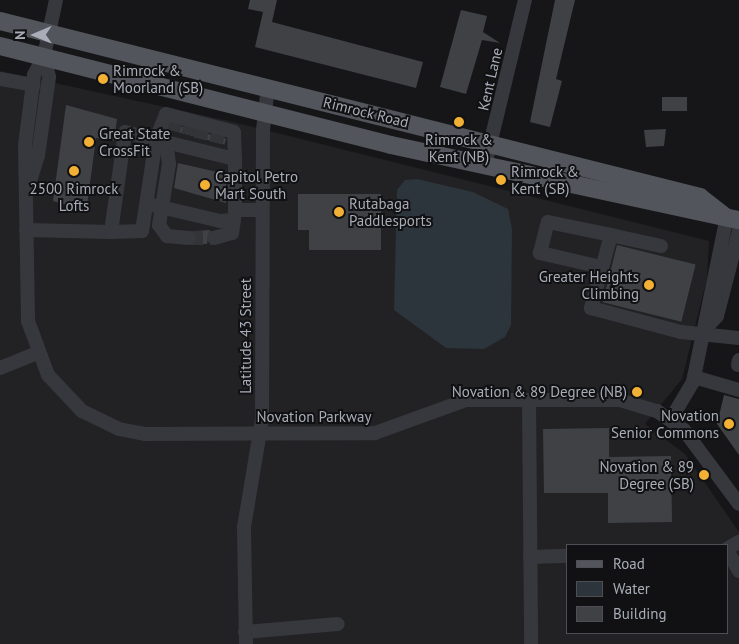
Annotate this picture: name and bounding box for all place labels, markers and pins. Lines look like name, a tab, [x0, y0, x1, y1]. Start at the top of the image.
place label: Rimrock & Moorland (SB)	[113, 61, 203, 96]
marker: Rimrock & Moorland (SB)	[97, 73, 109, 85]
marker: Rimrock & Kent (NB)	[453, 116, 465, 128]
place label: Great State CrossFit	[99, 124, 170, 159]
place label: Rimrock & Kent (NB)	[425, 130, 493, 165]
marker: Great State CrossFit	[83, 136, 95, 148]
place label: Rimrock & Kent (SB)	[511, 162, 579, 197]
marker: 2500 Rimrock Lofts	[68, 165, 80, 177]
place label: Capitol Petro Mart South	[215, 167, 298, 202]
marker: Rimrock & Kent (SB)	[495, 174, 507, 186]
place label: 2500 Rimrock Lofts	[30, 179, 118, 214]
marker: Capitol Petro Mart South	[199, 179, 211, 191]
place label: Rutabaga Paddlesports	[349, 194, 432, 229]
marker: Rutabaga Paddlesports	[333, 206, 345, 218]
place label: Greater Heights Climbing	[539, 267, 639, 302]
marker: Greater Heights Climbing	[643, 279, 655, 291]
place label: Novation & 89 Degree (NB)	[452, 383, 627, 401]
marker: Novation & 89 Degree (NB)	[631, 386, 643, 398]
place label: Novation Senior Commons	[611, 406, 719, 441]
marker: Novation Senior Commons	[723, 418, 735, 430]
place label: Novation & 89 Degree (SB)	[599, 457, 694, 492]
marker: Novation & 89 Degree (SB)	[698, 469, 710, 481]

